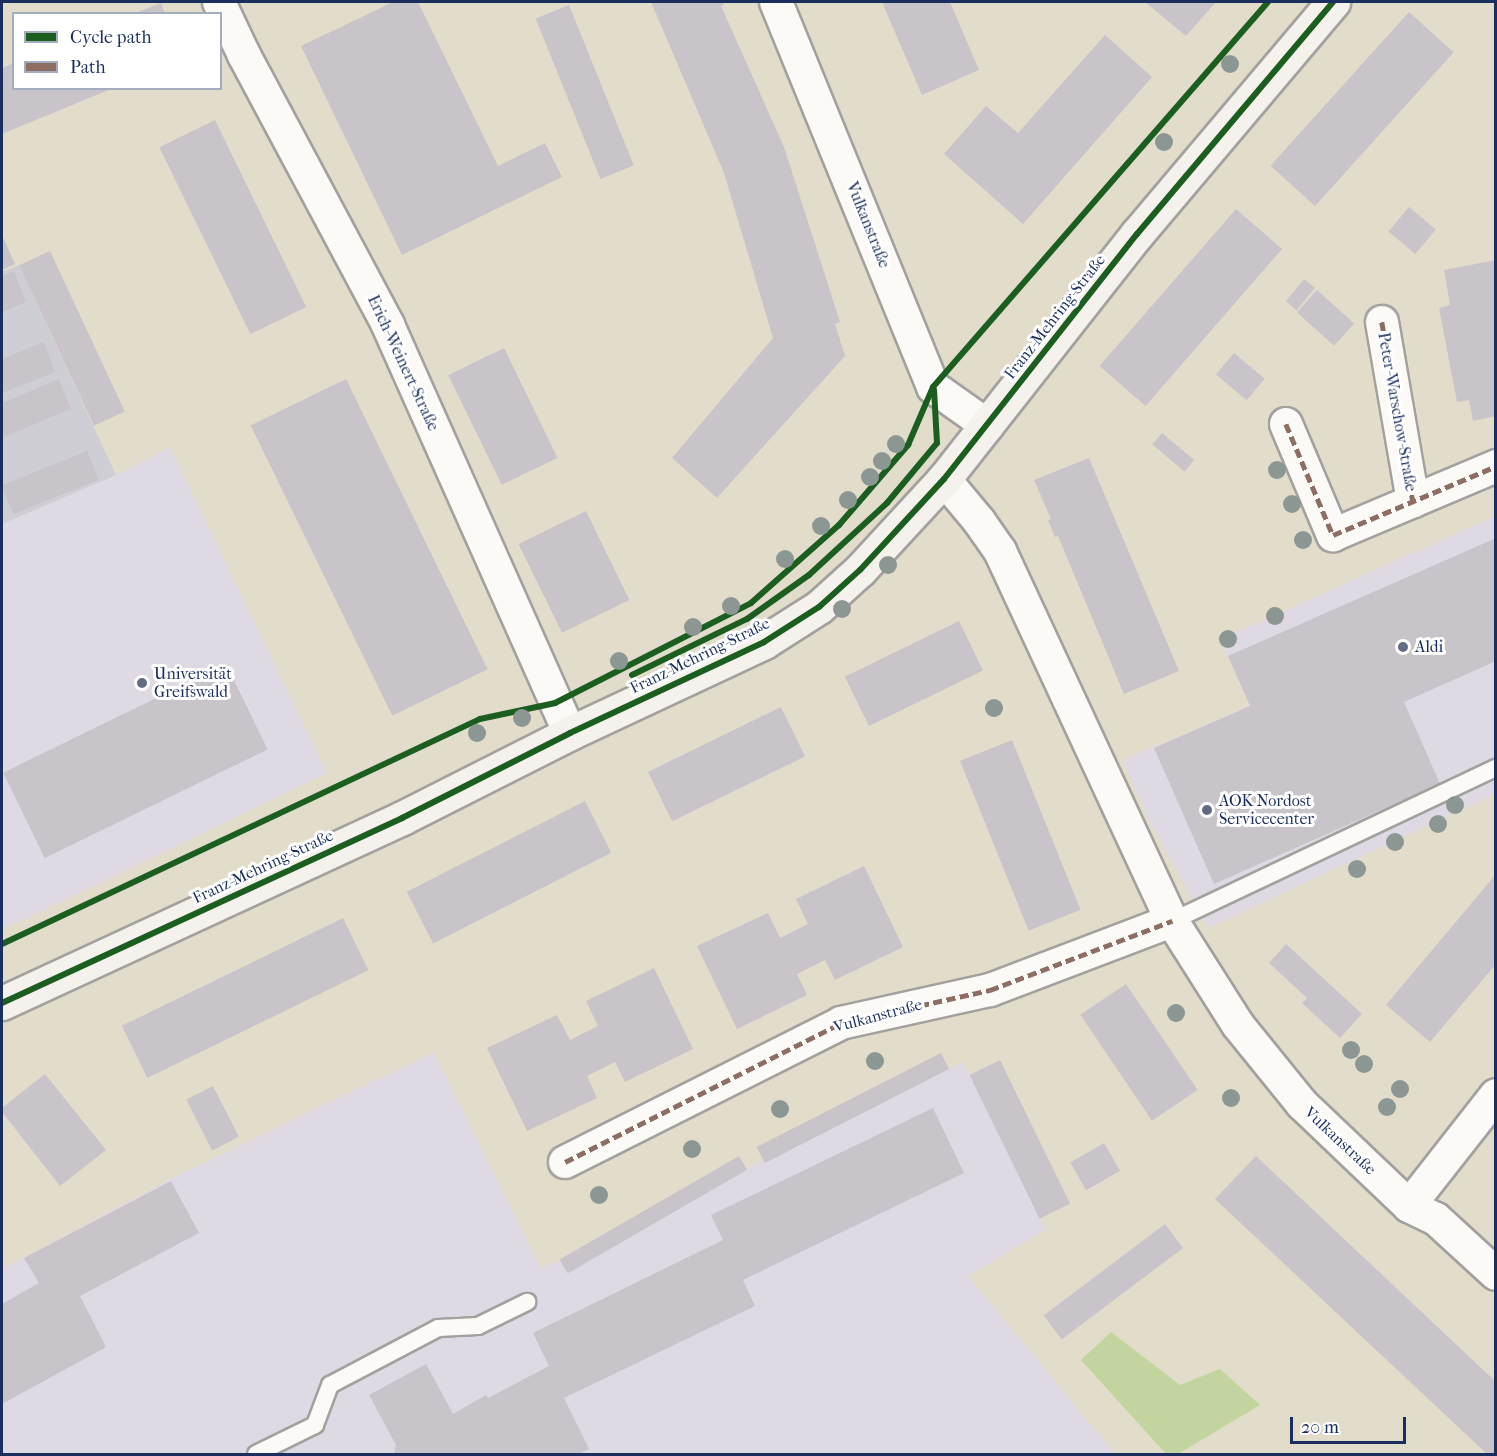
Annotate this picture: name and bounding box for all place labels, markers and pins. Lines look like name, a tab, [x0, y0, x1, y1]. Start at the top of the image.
place label: Aldi	[1415, 637, 1443, 657]
marker: Aldi	[1396, 640, 1410, 654]
place label: Universität Greifswald	[154, 664, 232, 702]
marker: Universität Greifswald	[135, 676, 149, 690]
place label: AOK Nordost Servicecenter	[1219, 791, 1314, 829]
marker: AOK Nordost Servicecenter	[1200, 803, 1214, 817]

